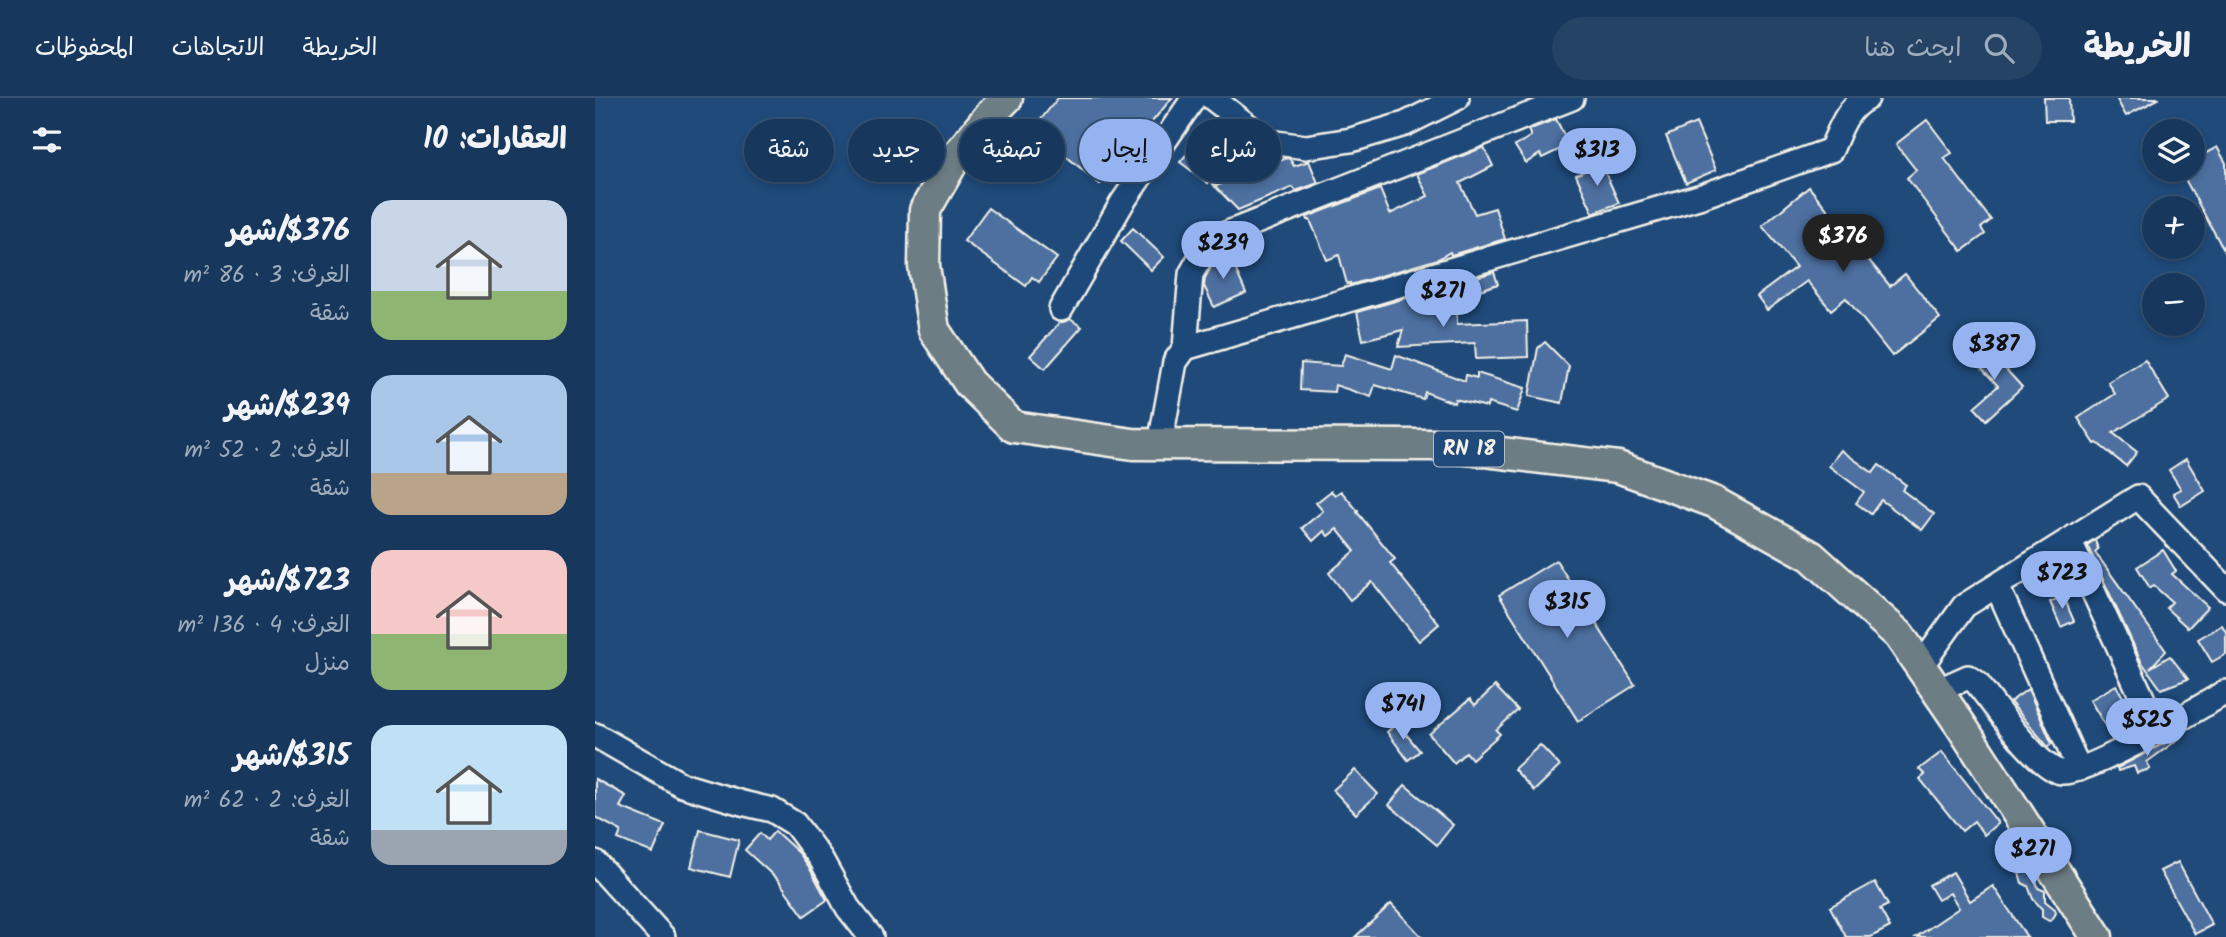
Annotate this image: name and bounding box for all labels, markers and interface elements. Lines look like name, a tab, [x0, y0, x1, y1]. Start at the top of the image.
search box	[1552, 17, 2042, 80]
text: الخريطة	[2084, 22, 2191, 75]
text: ابحث هنا	[1864, 28, 1962, 70]
text: المحفوظات	[35, 29, 134, 68]
text: الاتجاهات	[172, 29, 265, 68]
text: الخريطة	[303, 29, 377, 68]
icon: search	[1980, 29, 2018, 67]
text: العقارات: 10	[423, 116, 567, 164]
chip: شقة	[744, 119, 834, 182]
chip: جديد	[848, 119, 945, 182]
chip: تصفية	[959, 119, 1065, 182]
chip: إيجار	[1079, 119, 1172, 182]
chip: شراء	[1186, 119, 1281, 182]
map controls	[2142, 119, 2205, 336]
button: layers	[2142, 119, 2205, 182]
icon: filters	[28, 121, 66, 159]
pin: $313	[1556, 129, 1638, 188]
text: $313	[1574, 133, 1620, 169]
button: +	[2142, 196, 2205, 259]
text: $376/شهر	[227, 208, 350, 256]
pin: $376	[1802, 214, 1884, 274]
text: $376	[1818, 219, 1868, 255]
pin: $239	[1182, 222, 1264, 281]
text: $239	[1197, 226, 1249, 262]
icon: home	[427, 228, 511, 312]
text: الغرف: 3 · 86 m²	[184, 258, 350, 294]
pin: $271	[1402, 270, 1484, 329]
button: −	[2142, 273, 2205, 336]
text: $271	[1421, 274, 1465, 310]
text: شقة	[310, 296, 350, 332]
pin: $387	[1953, 322, 2035, 382]
text: $387	[1969, 327, 2019, 363]
text: $239/شهر	[225, 383, 350, 431]
icon: home	[427, 403, 511, 487]
road number: RN 18	[1434, 432, 1504, 466]
text: الغرف: 2 · 52 m²	[184, 433, 350, 469]
text: شقة	[310, 471, 350, 507]
pin: $723	[2021, 552, 2103, 611]
text: $723	[2037, 556, 2087, 592]
text: $723/شهر	[226, 558, 350, 606]
icon: home	[427, 578, 511, 662]
pin: $315	[1526, 580, 1608, 640]
text: $315	[1545, 585, 1589, 621]
text: الغرف: 4 · 136 m²	[178, 608, 350, 644]
text: منزل	[305, 646, 350, 682]
pin: $741	[1362, 682, 1444, 742]
text: $741	[1381, 687, 1425, 723]
pin: $525	[2106, 698, 2188, 758]
text: $525	[2122, 703, 2172, 739]
text: $315/شهر	[233, 733, 350, 781]
icon: home	[427, 753, 511, 837]
text: الغرف: 2 · 62 m²	[184, 783, 350, 819]
text: شقة	[310, 821, 350, 857]
pin: $271	[1992, 828, 2074, 887]
text: $271	[2011, 832, 2055, 868]

